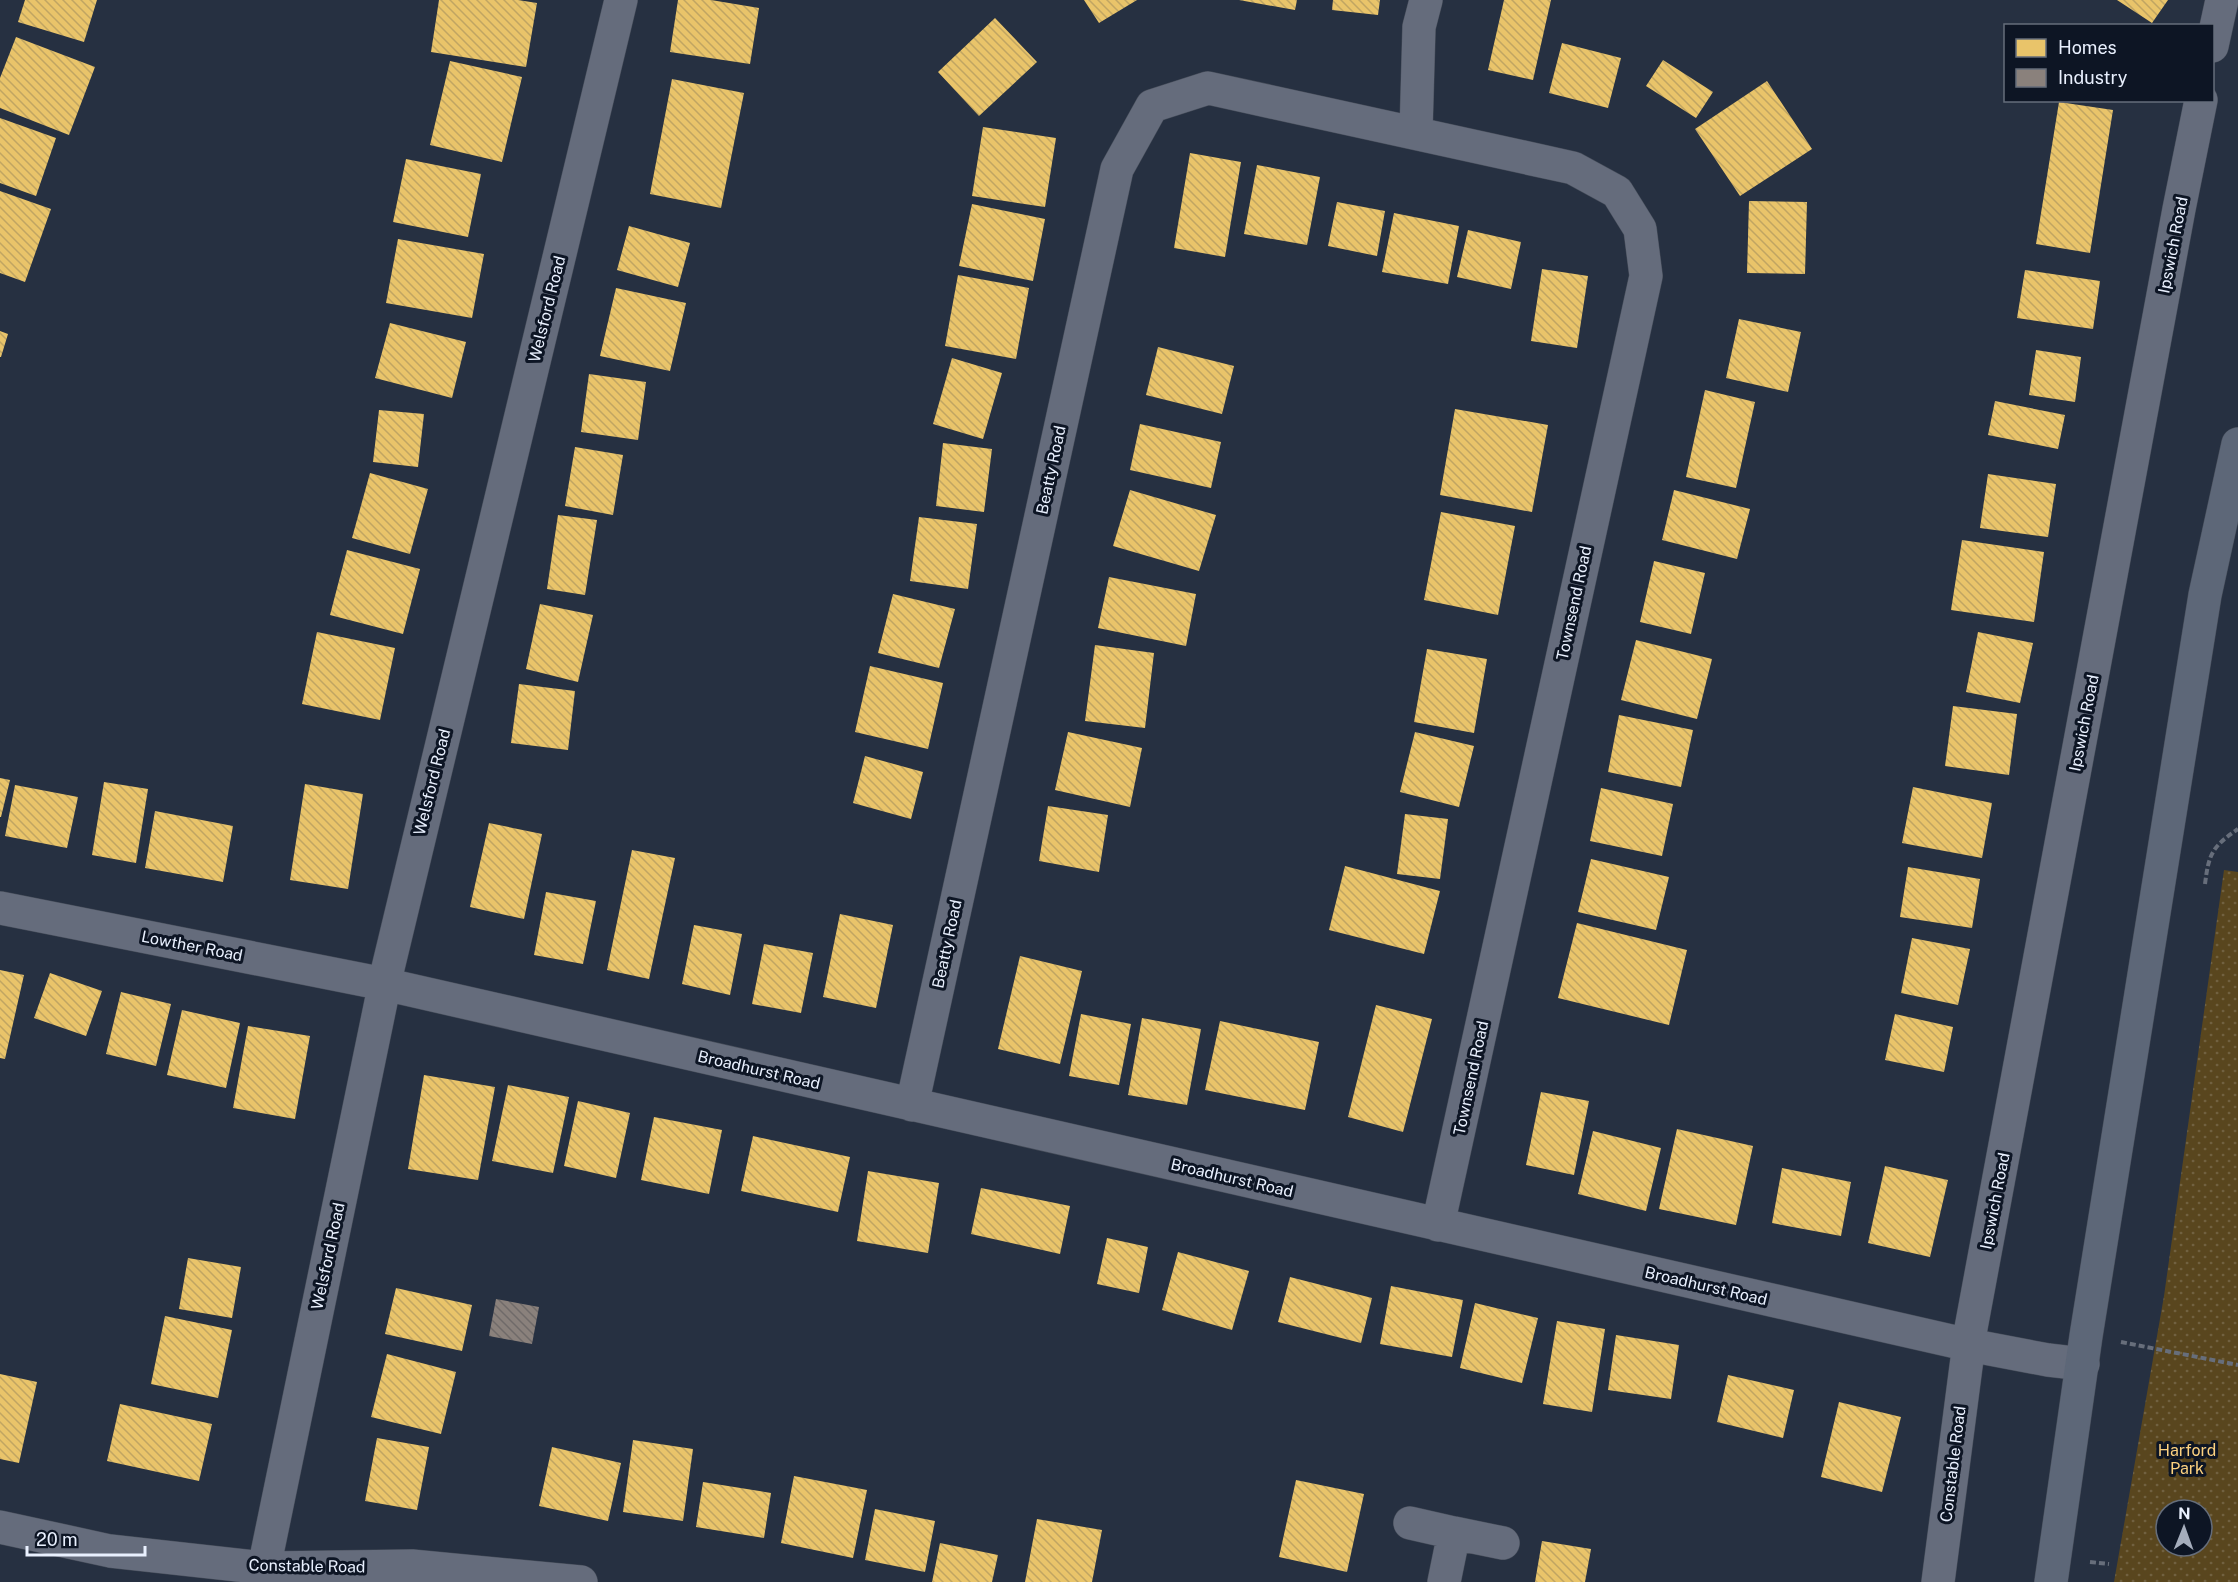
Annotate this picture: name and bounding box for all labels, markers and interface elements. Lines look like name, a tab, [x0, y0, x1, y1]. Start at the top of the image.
legend	[2004, 24, 2214, 102]
text: Homes	[2058, 37, 2117, 58]
text: Industry	[2058, 67, 2128, 88]
street label: Ipswich Road	[2154, 195, 2192, 295]
street label: Welsford Road	[525, 254, 569, 364]
street label: Beatty Road	[1032, 424, 1070, 516]
street label: Townsend Road	[1553, 544, 1595, 662]
street label: Ipswich Road	[2065, 673, 2103, 773]
street label: Welsford Road	[410, 727, 454, 837]
street label: Beatty Road	[928, 898, 966, 990]
street label: Lowther Road	[140, 927, 244, 965]
street label: Townsend Road	[1450, 1019, 1492, 1137]
street label: Broadhurst Road	[696, 1047, 822, 1093]
street label: Ipswich Road	[1976, 1151, 2014, 1251]
street label: Broadhurst Road	[1169, 1155, 1295, 1201]
street label: Welsford Road	[307, 1201, 349, 1311]
street label: Broadhurst Road	[1643, 1263, 1769, 1309]
street label: Constable Road	[1936, 1405, 1970, 1523]
park label: Harford Park	[2158, 1441, 2216, 1478]
north arrow	[2154, 1498, 2214, 1558]
text: N	[2178, 1504, 2191, 1523]
scale bar	[27, 1519, 146, 1557]
text: 20 m	[36, 1529, 78, 1550]
street label: Constable Road	[248, 1555, 366, 1577]

